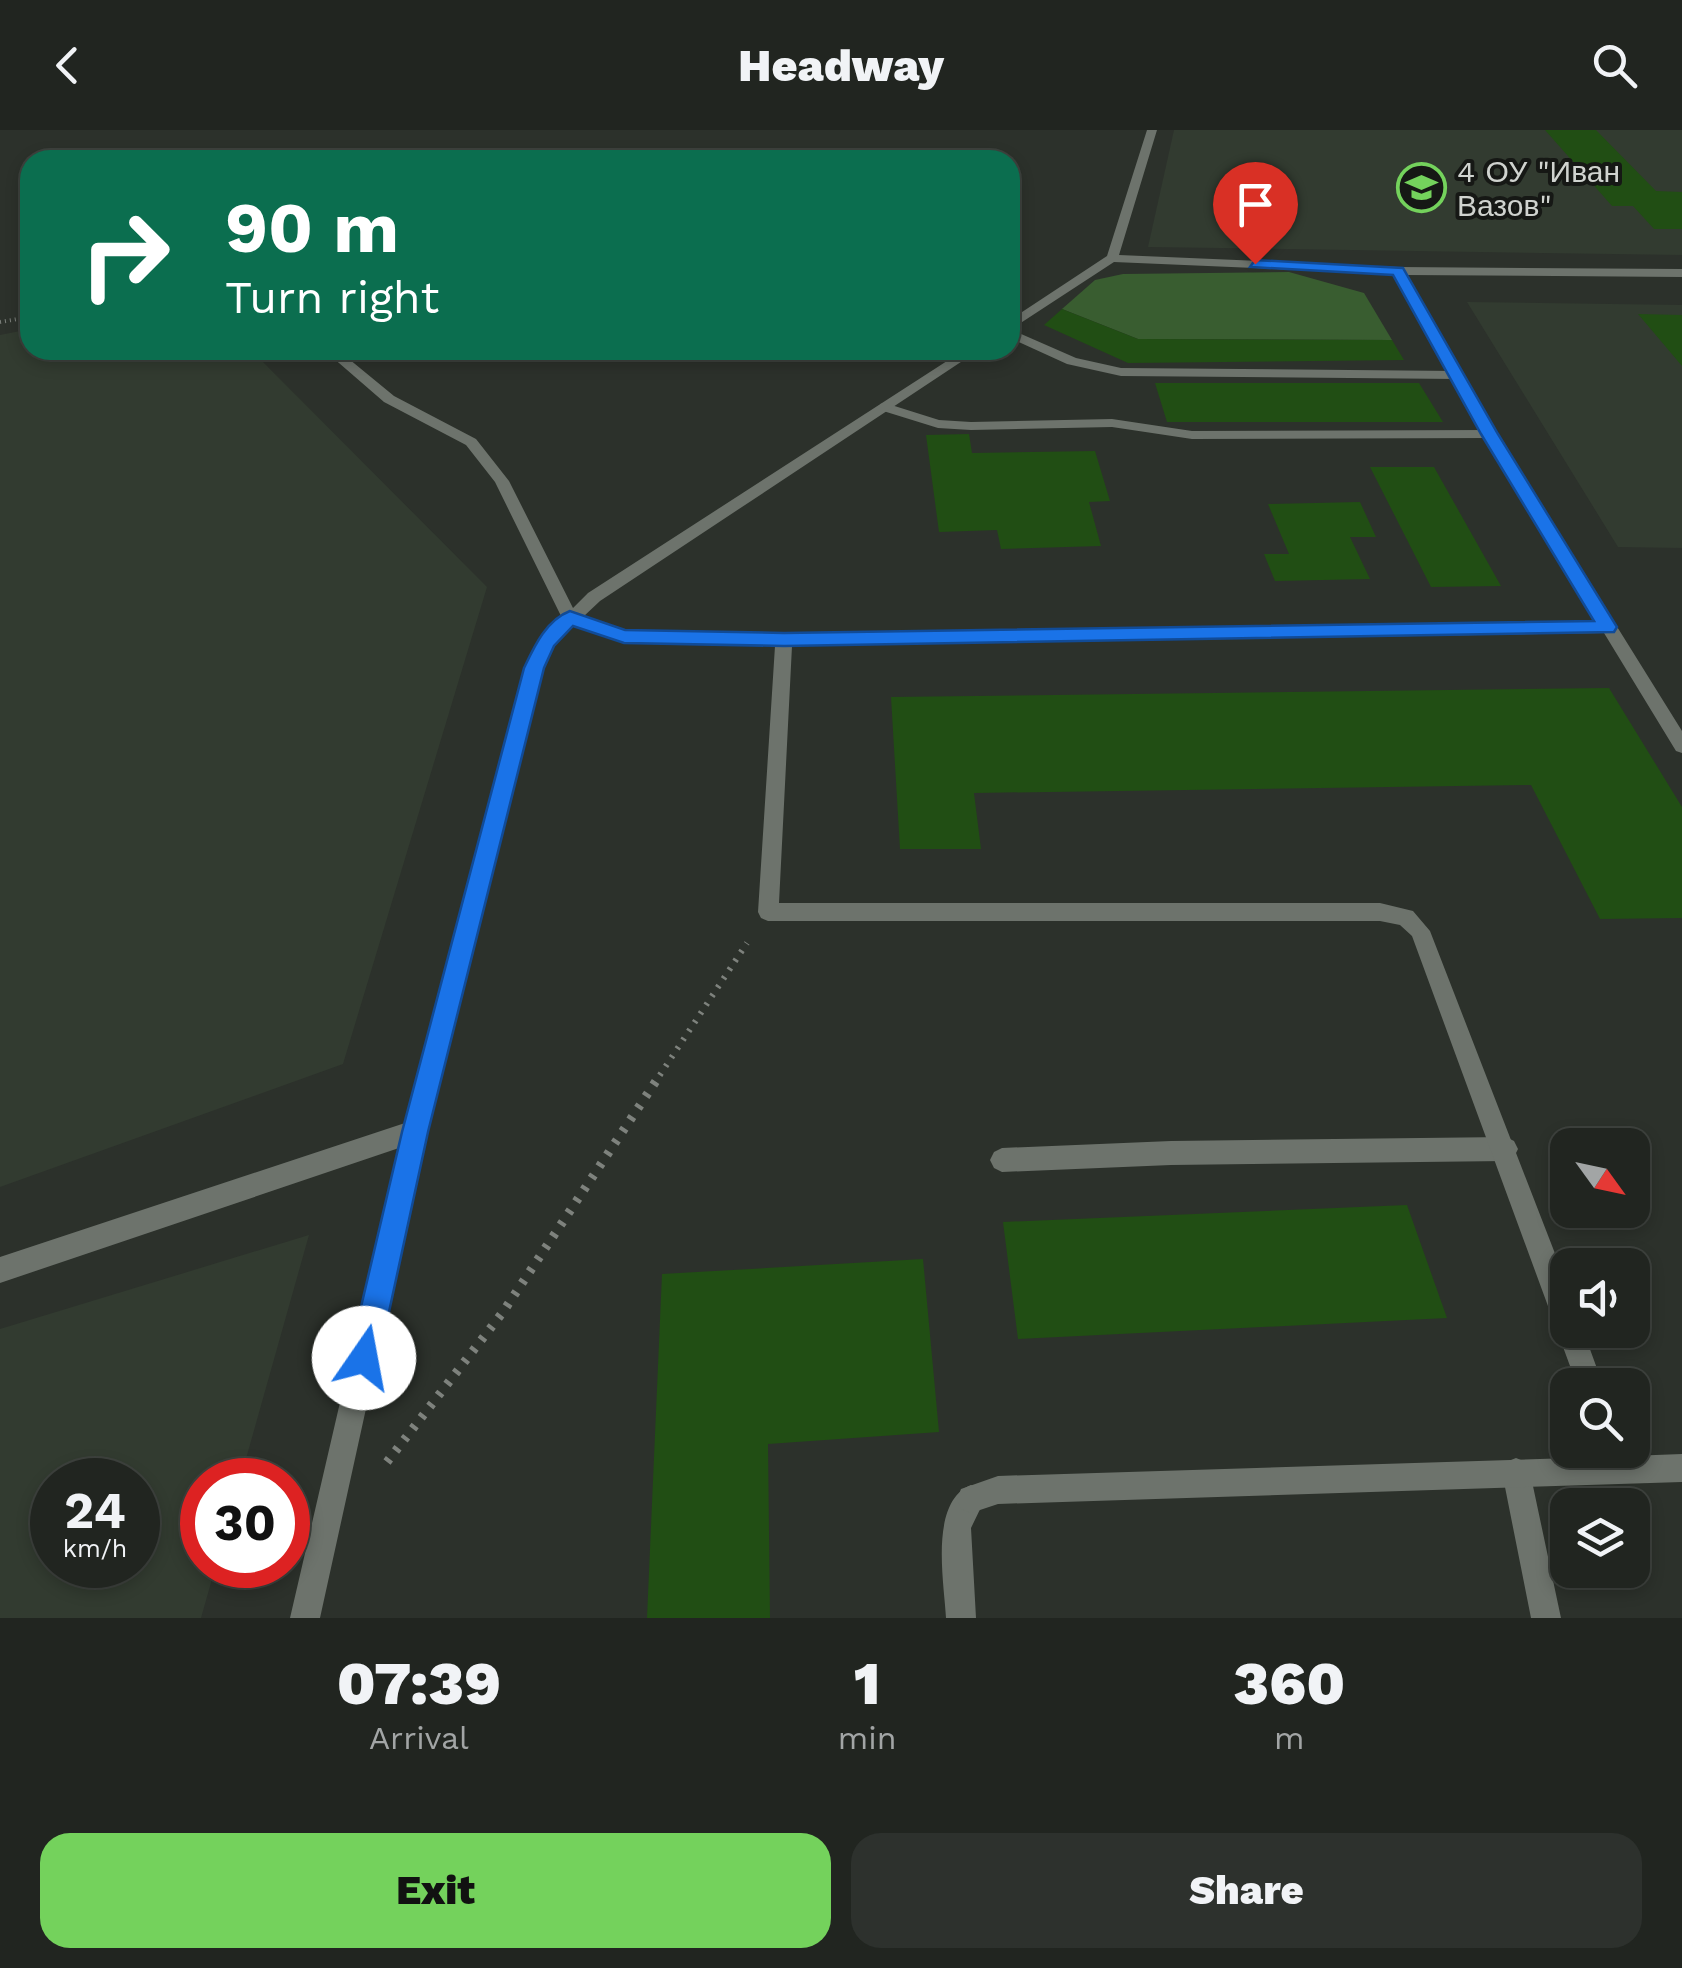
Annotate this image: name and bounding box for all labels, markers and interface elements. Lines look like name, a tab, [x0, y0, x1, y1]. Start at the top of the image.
icon: back	[40, 38, 95, 93]
icon: search	[1587, 38, 1642, 93]
text: Headway	[738, 39, 944, 92]
place label: 4 ОУ "Иван Вазов"	[1457, 154, 1620, 223]
pin	[1213, 162, 1298, 265]
school or university icon: 4 ОУ "Иван Вазов"	[1396, 162, 1448, 214]
icon: arrive	[1228, 177, 1283, 232]
text: 90 m	[225, 187, 399, 269]
icon: right	[60, 190, 190, 320]
text: Turn right	[225, 271, 439, 324]
north arrow	[1550, 1128, 1650, 1228]
map controls	[1550, 1128, 1650, 1588]
button: sound	[1550, 1248, 1650, 1348]
position arrow	[312, 1306, 416, 1410]
button: search	[1550, 1368, 1650, 1468]
speed limit sign: 30	[180, 1458, 310, 1588]
text: 24	[64, 1481, 126, 1540]
button: layers	[1550, 1488, 1650, 1588]
text: km/h	[63, 1534, 127, 1563]
text: 07:39	[337, 1648, 501, 1719]
text: 1	[854, 1648, 881, 1719]
text: 360	[1233, 1648, 1345, 1719]
text: Arrival	[369, 1719, 469, 1757]
text: min	[838, 1719, 897, 1757]
text: m	[1274, 1719, 1305, 1757]
button: Exit	[40, 1833, 831, 1948]
button: Share	[851, 1833, 1642, 1948]

